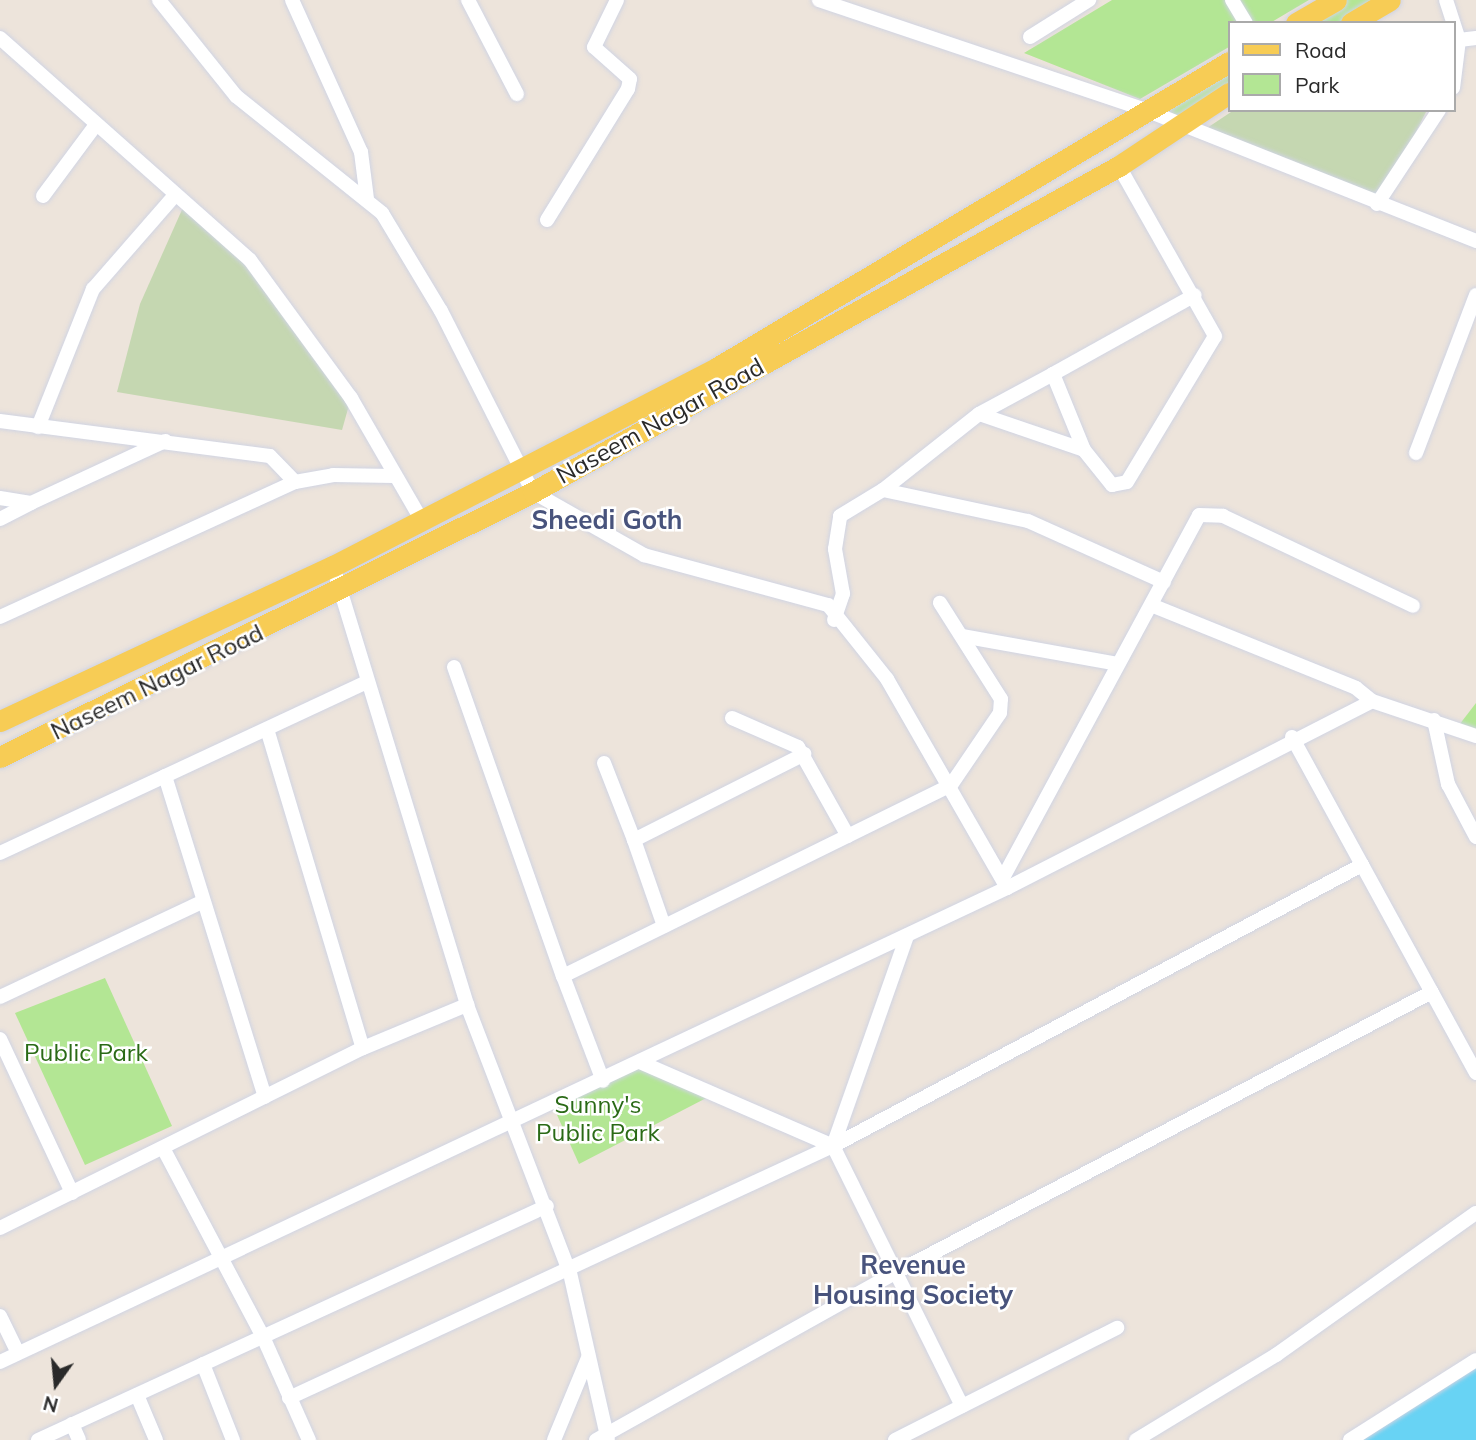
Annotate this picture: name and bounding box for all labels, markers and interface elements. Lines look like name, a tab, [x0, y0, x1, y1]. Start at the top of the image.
legend	[1228, 21, 1455, 112]
text: Road	[1295, 37, 1346, 63]
text: Park	[1295, 72, 1339, 98]
street label: Naseem Nagar Road	[551, 352, 769, 490]
district label: Sheedi Goth	[531, 504, 683, 536]
street label: Naseem Nagar Road	[46, 618, 268, 746]
park label: Public Park	[24, 1039, 148, 1067]
park label: Sunny's Public Park	[536, 1091, 660, 1147]
district label: Revenue Housing Society	[813, 1249, 1013, 1310]
north arrow	[21, 1349, 91, 1419]
text: N	[41, 1391, 61, 1418]

